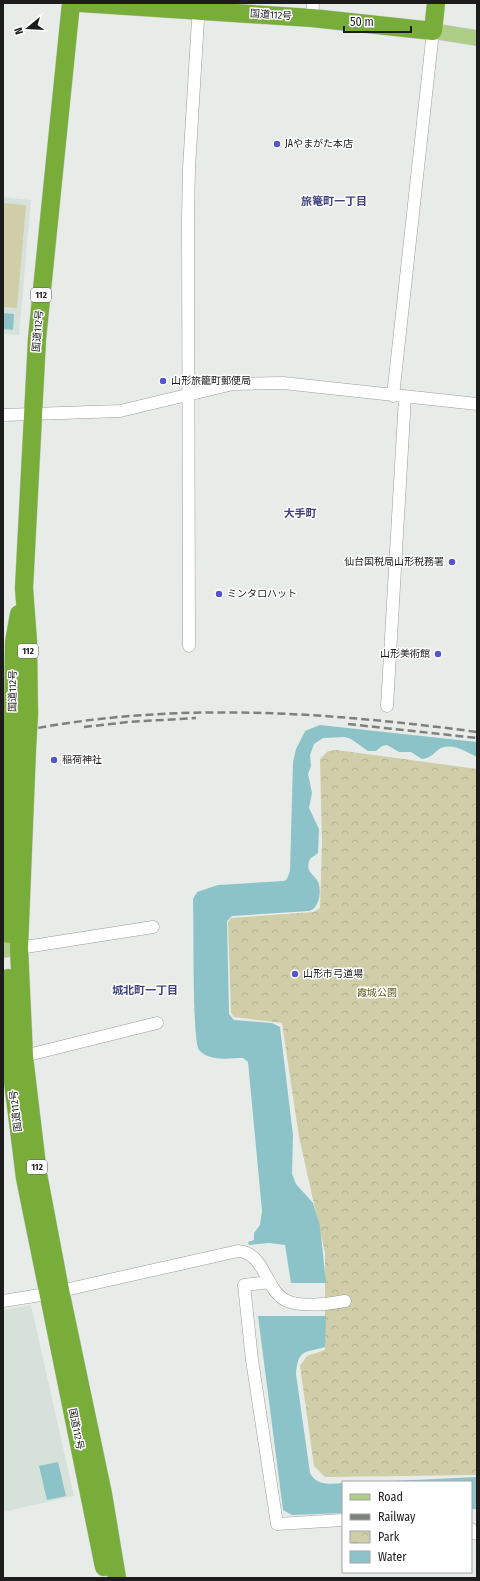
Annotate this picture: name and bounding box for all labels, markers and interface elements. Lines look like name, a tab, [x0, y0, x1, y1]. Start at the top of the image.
north arrow	[8, 8, 48, 48]
street label: 国道112号	[250, 8, 292, 22]
scale bar	[344, 8, 411, 34]
text: 50 m	[350, 15, 374, 29]
text: N	[12, 26, 26, 36]
place label: JAやまがた本店	[285, 138, 353, 150]
marker: JAやまがた本店	[272, 139, 282, 149]
district label: 旅篭町一丁目	[301, 195, 367, 208]
road number: 112	[31, 288, 51, 302]
street label: 国道112号	[30, 310, 46, 352]
place label: 山形旅籠町郵便局	[171, 375, 251, 387]
marker: 山形旅籠町郵便局	[158, 376, 168, 386]
district label: 大手町	[284, 507, 317, 520]
place label: 仙台国税局山形税務署	[344, 556, 444, 568]
marker: 仙台国税局山形税務署	[447, 557, 457, 567]
place label: ミンタロハット	[227, 588, 297, 600]
marker: ミンタロハット	[214, 589, 224, 599]
road number: 112	[18, 644, 38, 658]
place label: 山形美術館	[380, 648, 430, 660]
marker: 山形美術館	[433, 649, 443, 659]
street label: 国道112号	[7, 670, 19, 712]
place label: 稲荷神社	[62, 754, 102, 766]
marker: 稲荷神社	[49, 755, 59, 765]
place label: 山形市弓道場	[303, 968, 363, 980]
marker: 山形市弓道場	[290, 969, 300, 979]
district label: 城北町一丁目	[112, 984, 178, 997]
park label: 霞城公園	[357, 987, 397, 999]
street label: 国道112号	[7, 1089, 25, 1133]
road number: 112	[27, 1160, 47, 1174]
street label: 国道112号	[66, 1407, 86, 1451]
legend	[342, 1481, 472, 1573]
text: Road	[378, 1490, 403, 1504]
text: Railway	[378, 1510, 416, 1524]
text: Park	[378, 1530, 400, 1544]
text: Water	[378, 1550, 407, 1564]

